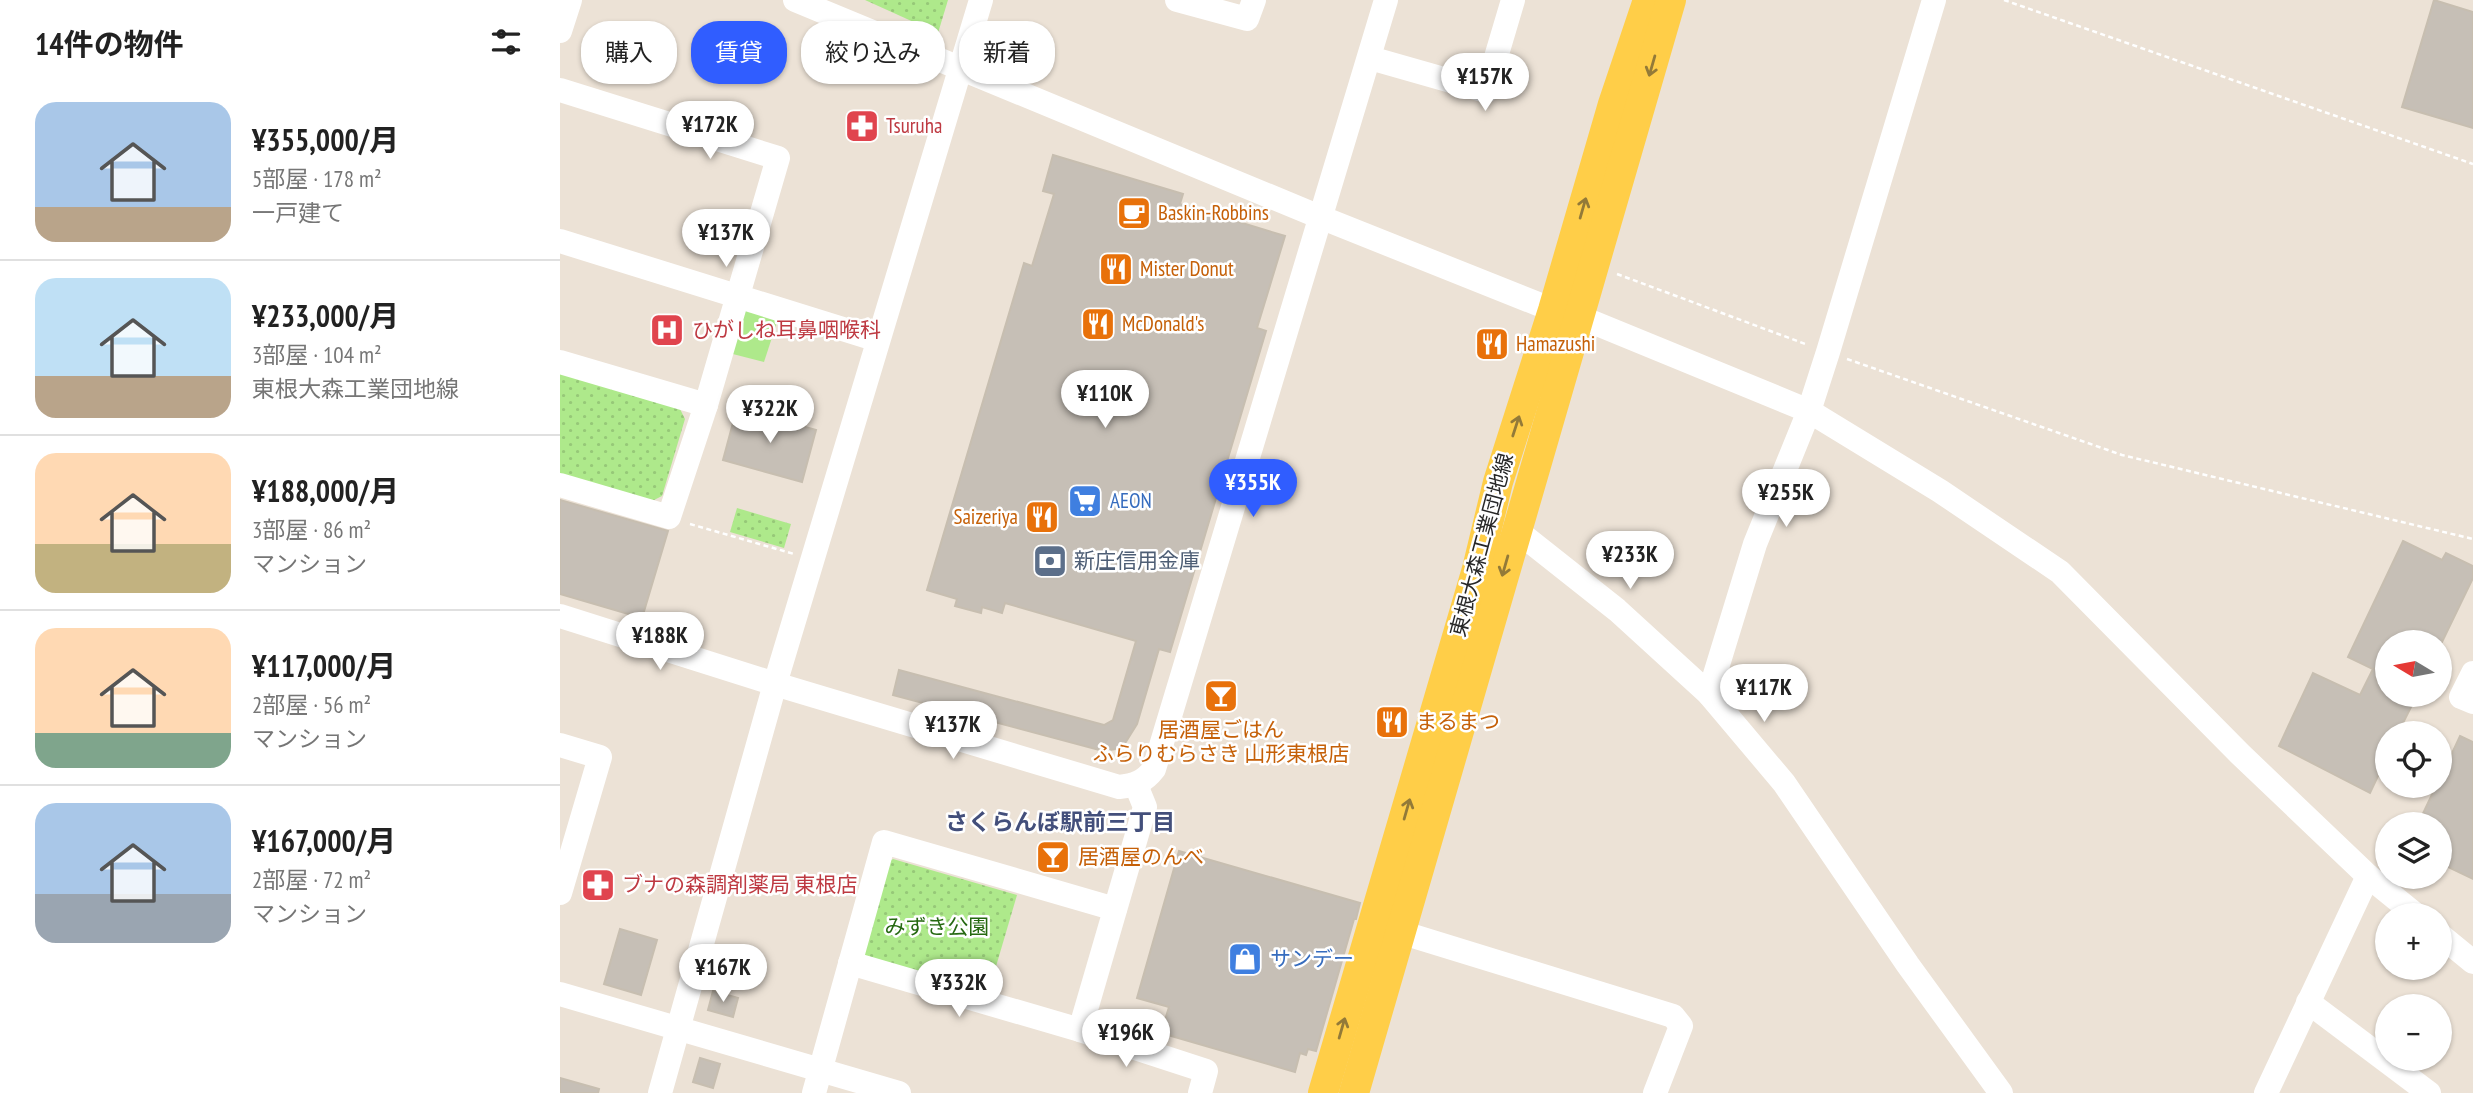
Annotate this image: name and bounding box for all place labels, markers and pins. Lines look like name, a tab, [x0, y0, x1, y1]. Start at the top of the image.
pin: ¥157K	[1436, 54, 1534, 113]
pin: ¥172K	[661, 102, 759, 161]
pharmacy icon: Tsuruha	[843, 107, 881, 145]
place label: Tsuruha	[886, 112, 942, 139]
cafe icon: Baskin-Robbins	[1115, 194, 1153, 232]
place label: Baskin-Robbins	[1158, 199, 1269, 226]
pin: ¥137K	[677, 210, 775, 269]
restaurant icon: Mister Donut	[1097, 250, 1135, 288]
place label: Mister Donut	[1140, 255, 1234, 282]
restaurant icon: McDonald's	[1079, 305, 1117, 343]
place label: McDonald's	[1122, 310, 1204, 337]
hospital icon: ひがしね耳鼻咽喉科	[648, 311, 686, 349]
place label: ひがしね耳鼻咽喉科	[692, 316, 881, 343]
restaurant icon: Hamazushi	[1473, 325, 1511, 363]
place label: Hamazushi	[1516, 330, 1595, 357]
pin: ¥110K	[1056, 370, 1154, 430]
pin: ¥322K	[721, 386, 819, 445]
pin: ¥355K	[1204, 460, 1302, 519]
pin: ¥255K	[1737, 470, 1835, 529]
supermarket icon: AEON	[1066, 482, 1104, 520]
place label: AEON	[1110, 487, 1152, 514]
restaurant icon: Saizeriya	[1023, 498, 1061, 536]
place label: Saizeriya	[953, 503, 1018, 530]
pin: ¥233K	[1581, 532, 1679, 591]
bank icon: 新庄信用金庫	[1031, 542, 1069, 580]
place label: 新庄信用金庫	[1074, 547, 1200, 574]
pin: ¥188K	[611, 612, 709, 672]
pin: ¥117K	[1715, 664, 1813, 724]
bar icon: 居酒屋ごはん ふらりむらさき 山形東根店	[1202, 677, 1240, 715]
pin: ¥137K	[904, 702, 1002, 761]
restaurant icon: まるまつ	[1373, 703, 1411, 741]
place label: まるまつ	[1416, 708, 1500, 735]
place label: 居酒屋ごはん ふらりむらさき 山形東根店	[1093, 716, 1349, 767]
bar icon: 居酒屋のんべ	[1034, 838, 1072, 876]
place label: 居酒屋のんべ	[1078, 843, 1204, 870]
pharmacy icon: ブナの森調剤薬局 東根店	[579, 866, 617, 904]
place label: ブナの森調剤薬局 東根店	[622, 871, 857, 898]
shop icon: サンデー	[1226, 940, 1264, 978]
pin: ¥167K	[674, 944, 772, 1004]
place label: サンデー	[1270, 945, 1354, 972]
pin: ¥332K	[910, 960, 1008, 1019]
pin: ¥196K	[1077, 1010, 1175, 1069]

